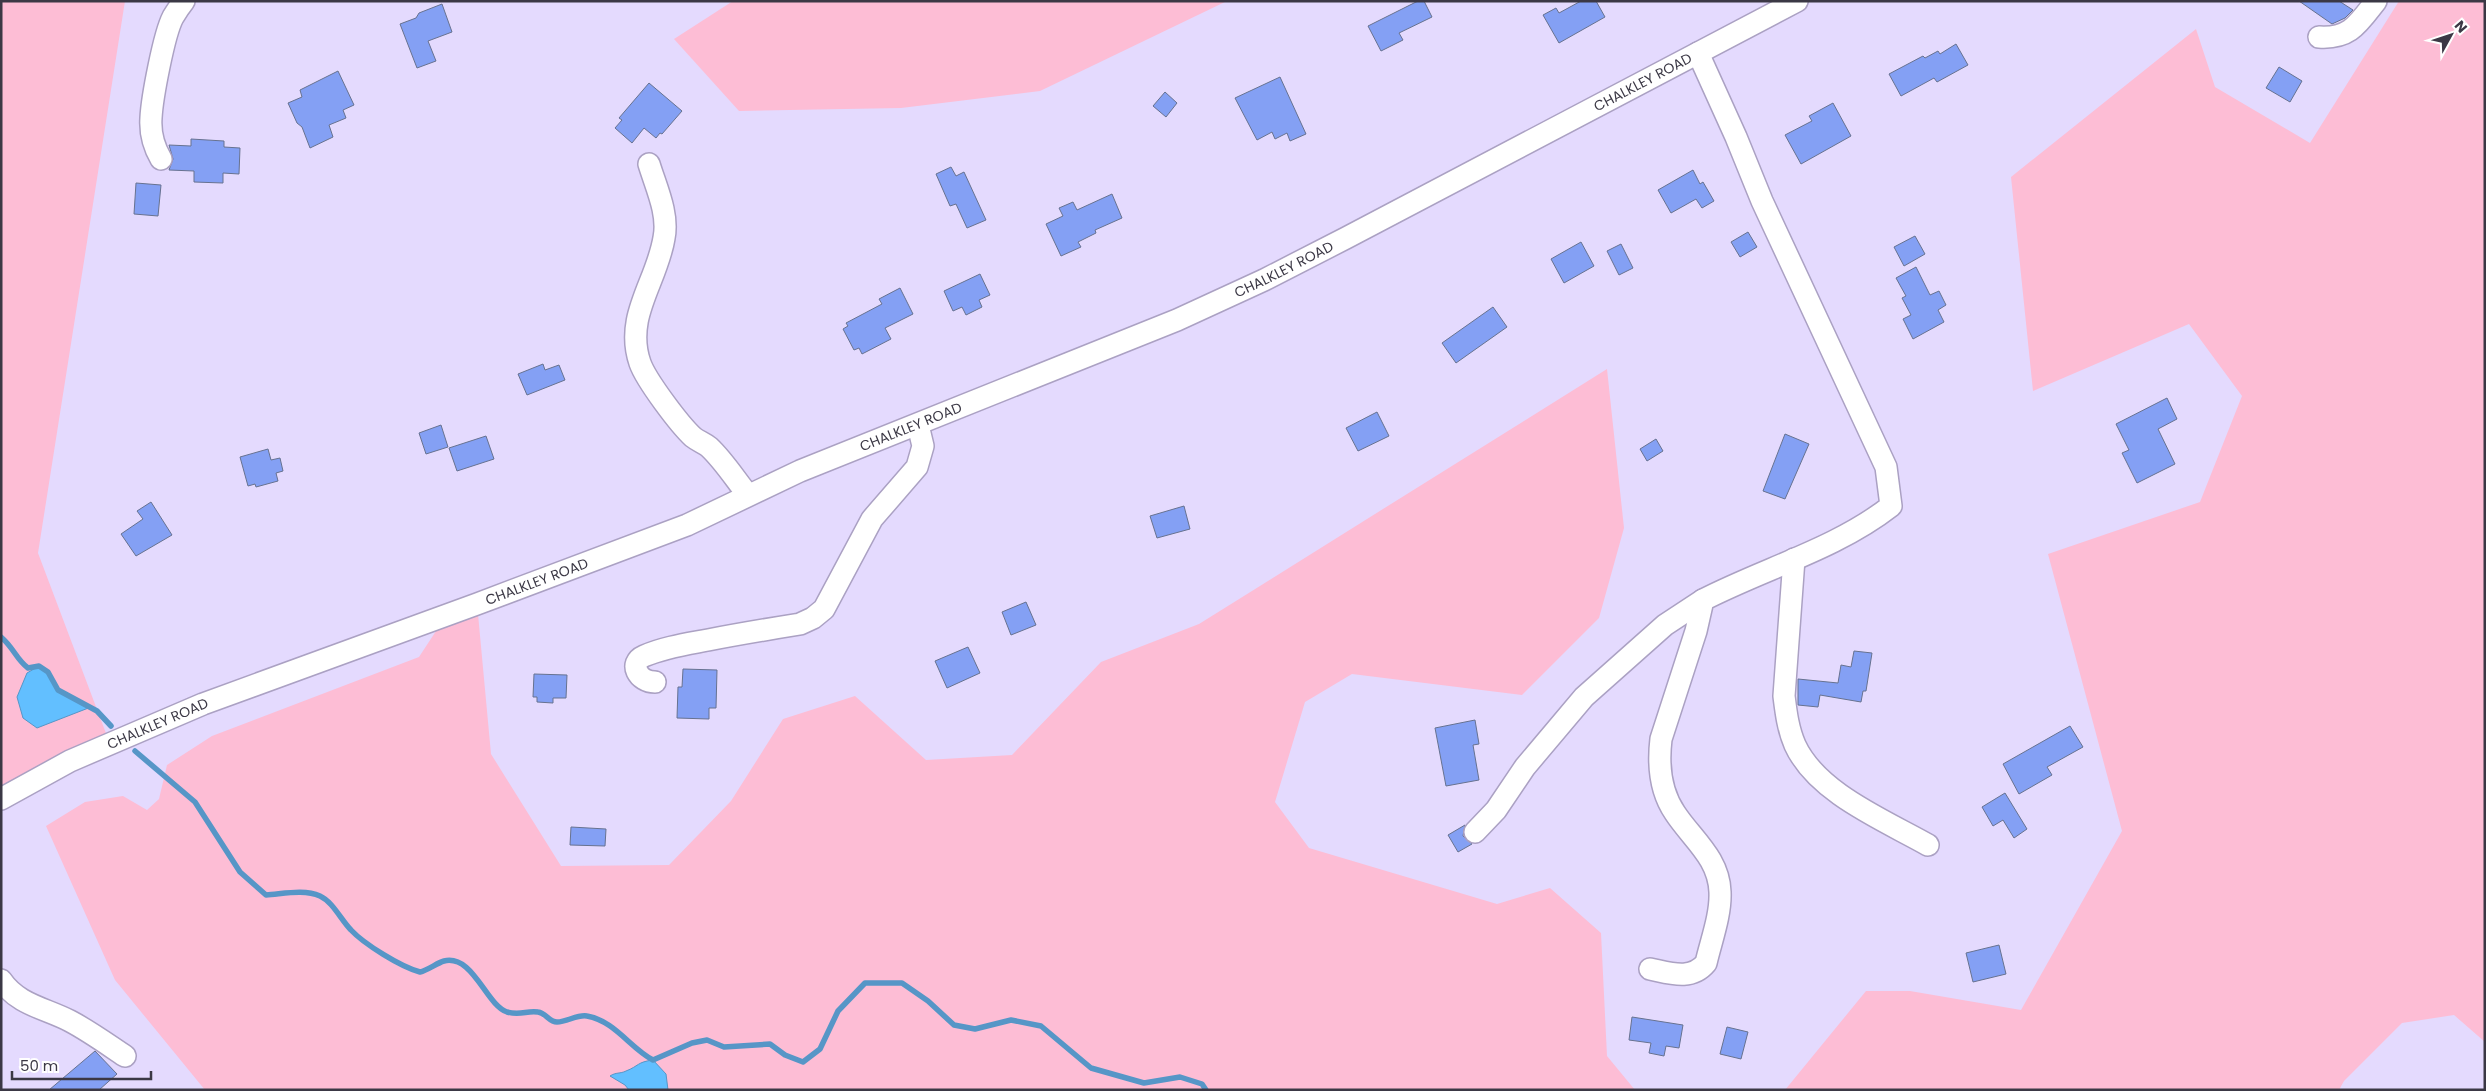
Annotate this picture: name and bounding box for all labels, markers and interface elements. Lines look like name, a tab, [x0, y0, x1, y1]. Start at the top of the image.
north arrow	[2426, 10, 2476, 60]
text: N	[2450, 16, 2472, 37]
street label: CHALKLEY ROAD	[1590, 48, 1696, 116]
street label: CHALKLEY ROAD	[1231, 236, 1337, 302]
street label: CHALKLEY ROAD	[857, 397, 965, 456]
street label: CHALKLEY ROAD	[482, 553, 591, 610]
street label: CHALKLEY ROAD	[104, 693, 211, 754]
scale bar	[12, 1048, 151, 1080]
text: 50 m	[20, 1055, 58, 1076]

